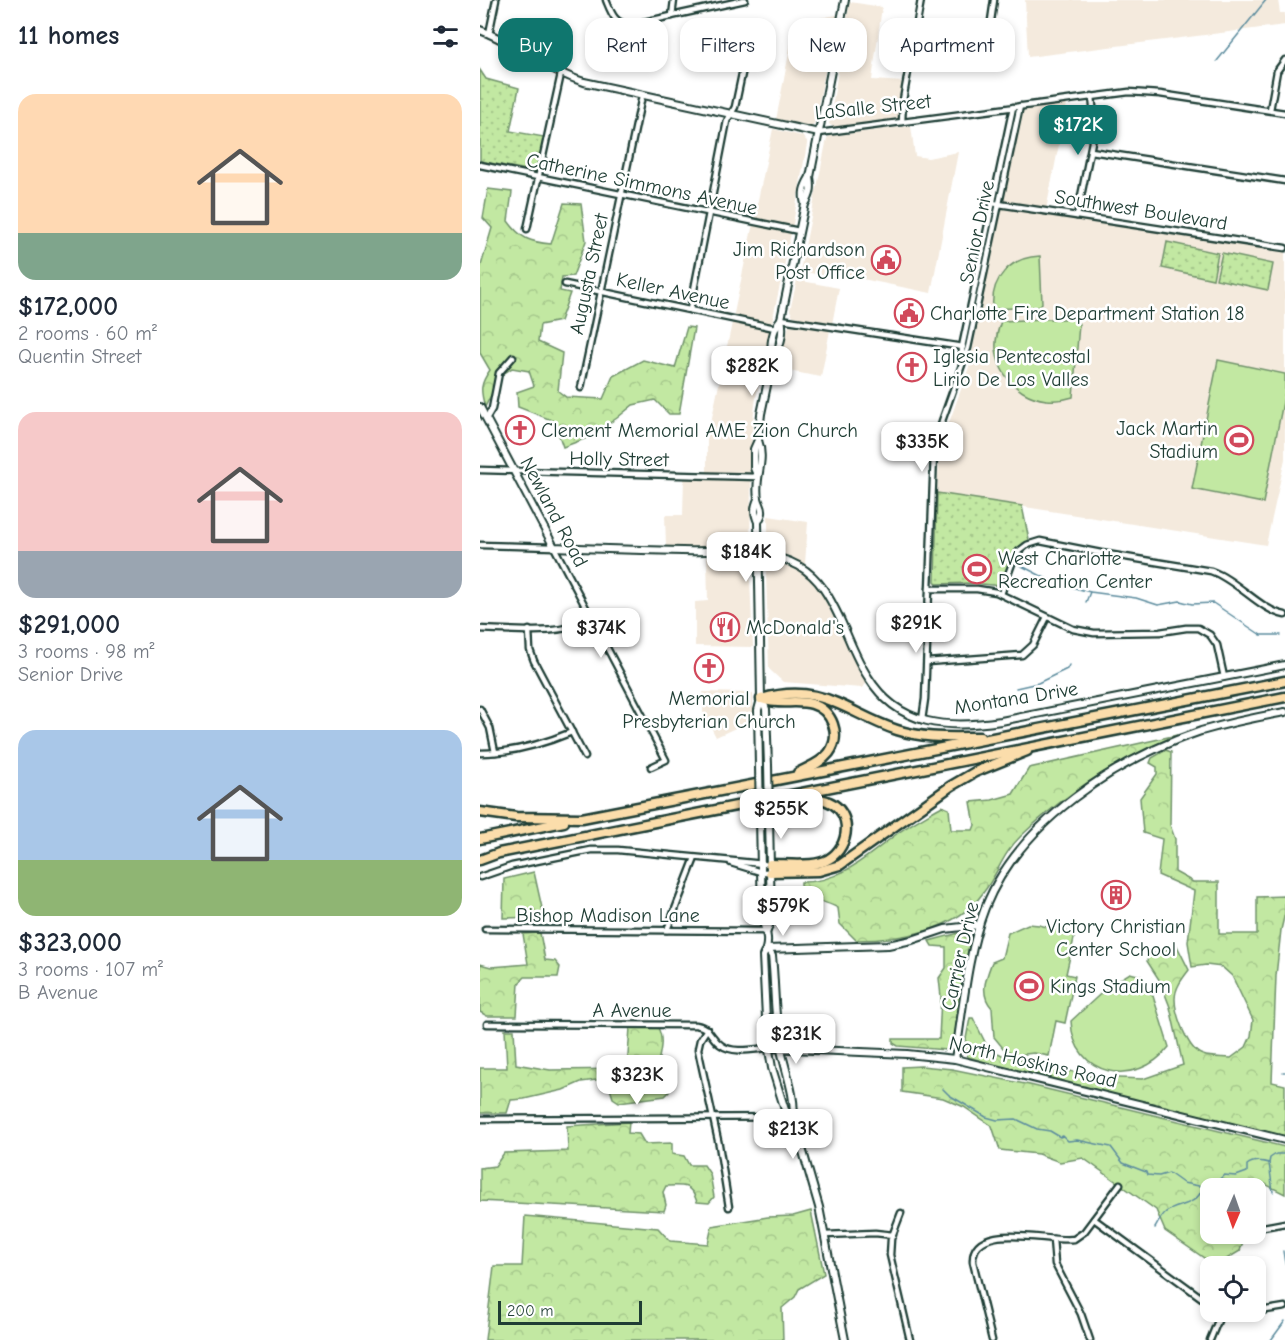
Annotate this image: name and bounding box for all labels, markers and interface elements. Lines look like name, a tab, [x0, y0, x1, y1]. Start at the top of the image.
chip: Buy	[498, 18, 573, 72]
chip: Rent	[585, 18, 668, 72]
chip: Filters	[680, 18, 776, 72]
chip: New	[788, 18, 867, 72]
chip: Apartment	[879, 18, 1015, 72]
icon: filters	[429, 20, 462, 53]
text: 11 homes	[18, 21, 119, 51]
street label: LaSalle Street	[814, 89, 934, 125]
pin: $172K	[1036, 105, 1120, 156]
text: $172K	[1053, 113, 1103, 136]
icon: home	[186, 133, 294, 241]
street label: Catherine Simmons Avenue	[524, 148, 760, 220]
street label: Senior Drive	[955, 178, 999, 286]
street label: Southwest Boulevard	[1053, 185, 1229, 235]
street label: Augusta Street	[565, 210, 613, 337]
place label: Jim Richardson Post Office	[733, 238, 865, 284]
public building icon: Jim Richardson Post Office	[870, 244, 902, 276]
street label: Keller Avenue	[614, 268, 732, 314]
text: $172,000	[18, 292, 118, 322]
public building icon: Charlotte Fire Department Station 18	[893, 297, 925, 329]
place label: Charlotte Fire Department Station 18	[930, 302, 1244, 325]
text: 2 rooms · 60 m²	[18, 322, 157, 345]
text: Quentin Street	[18, 345, 142, 368]
place label: Iglesia Pentecostal Lirio De Los Valles	[933, 345, 1091, 391]
pin: $282K	[710, 346, 794, 397]
church icon: Iglesia Pentecostal Lirio De Los Valles	[896, 351, 928, 383]
text: $282K	[725, 354, 779, 377]
church icon: Clement Memorial AME Zion Church	[504, 414, 536, 446]
place label: Jack Martin Stadium	[1116, 417, 1218, 463]
place label: Clement Memorial AME Zion Church	[541, 419, 858, 442]
pin: $335K	[880, 422, 964, 473]
sports icon: Jack Martin Stadium	[1223, 424, 1255, 456]
text: $335K	[895, 430, 949, 453]
street label: Holly Street	[569, 447, 670, 471]
icon: home	[186, 451, 294, 559]
street label: Newland Road	[515, 453, 593, 571]
pin: $184K	[704, 532, 788, 583]
text: $184K	[721, 540, 771, 563]
place label: West Charlotte Recreation Center	[998, 547, 1152, 593]
sports icon: West Charlotte Recreation Center	[961, 553, 993, 585]
pin: $291K	[874, 603, 958, 654]
pin: $374K	[559, 608, 643, 659]
text: $291,000	[18, 610, 120, 640]
restaurant icon: McDonald's	[709, 611, 741, 643]
text: $291K	[890, 611, 942, 634]
text: $374K	[576, 616, 626, 639]
place label: McDonald's	[746, 616, 844, 639]
text: 3 rooms · 98 m²	[18, 640, 154, 663]
church icon: Memorial Presbyterian Church	[693, 652, 725, 684]
text: Senior Drive	[18, 663, 123, 686]
street label: Montana Drive	[952, 677, 1080, 719]
place label: Memorial Presbyterian Church	[622, 687, 796, 733]
icon: home	[186, 769, 294, 877]
pin: $255K	[739, 789, 823, 840]
text: $255K	[754, 797, 808, 820]
building icon: Victory Christian Center School	[1100, 879, 1132, 911]
pin: $579K	[741, 886, 825, 937]
text: $579K	[757, 894, 809, 917]
street label: Carrier Drive	[936, 899, 984, 1013]
street label: Bishop Madison Lane	[516, 904, 700, 927]
place label: Victory Christian Center School	[1046, 915, 1186, 961]
text: $323,000	[18, 928, 122, 958]
text: 3 rooms · 107 m²	[18, 958, 163, 981]
sports icon: Kings Stadium	[1013, 970, 1045, 1002]
place label: Kings Stadium	[1050, 975, 1171, 998]
text: B Avenue	[18, 981, 98, 1004]
street label: A Avenue	[592, 999, 672, 1022]
pin: $231K	[754, 1014, 838, 1065]
text: $231K	[771, 1022, 821, 1045]
street label: North Hoskins Road	[947, 1032, 1119, 1092]
pin: $323K	[595, 1055, 679, 1106]
text: $323K	[611, 1063, 663, 1086]
pin: $213K	[751, 1109, 835, 1160]
text: $213K	[768, 1117, 818, 1140]
north arrow	[1200, 1178, 1266, 1244]
map controls	[1200, 1178, 1266, 1322]
button: locate	[1200, 1256, 1266, 1322]
scale bar	[498, 1298, 642, 1326]
text: 200 m	[507, 1302, 553, 1320]

